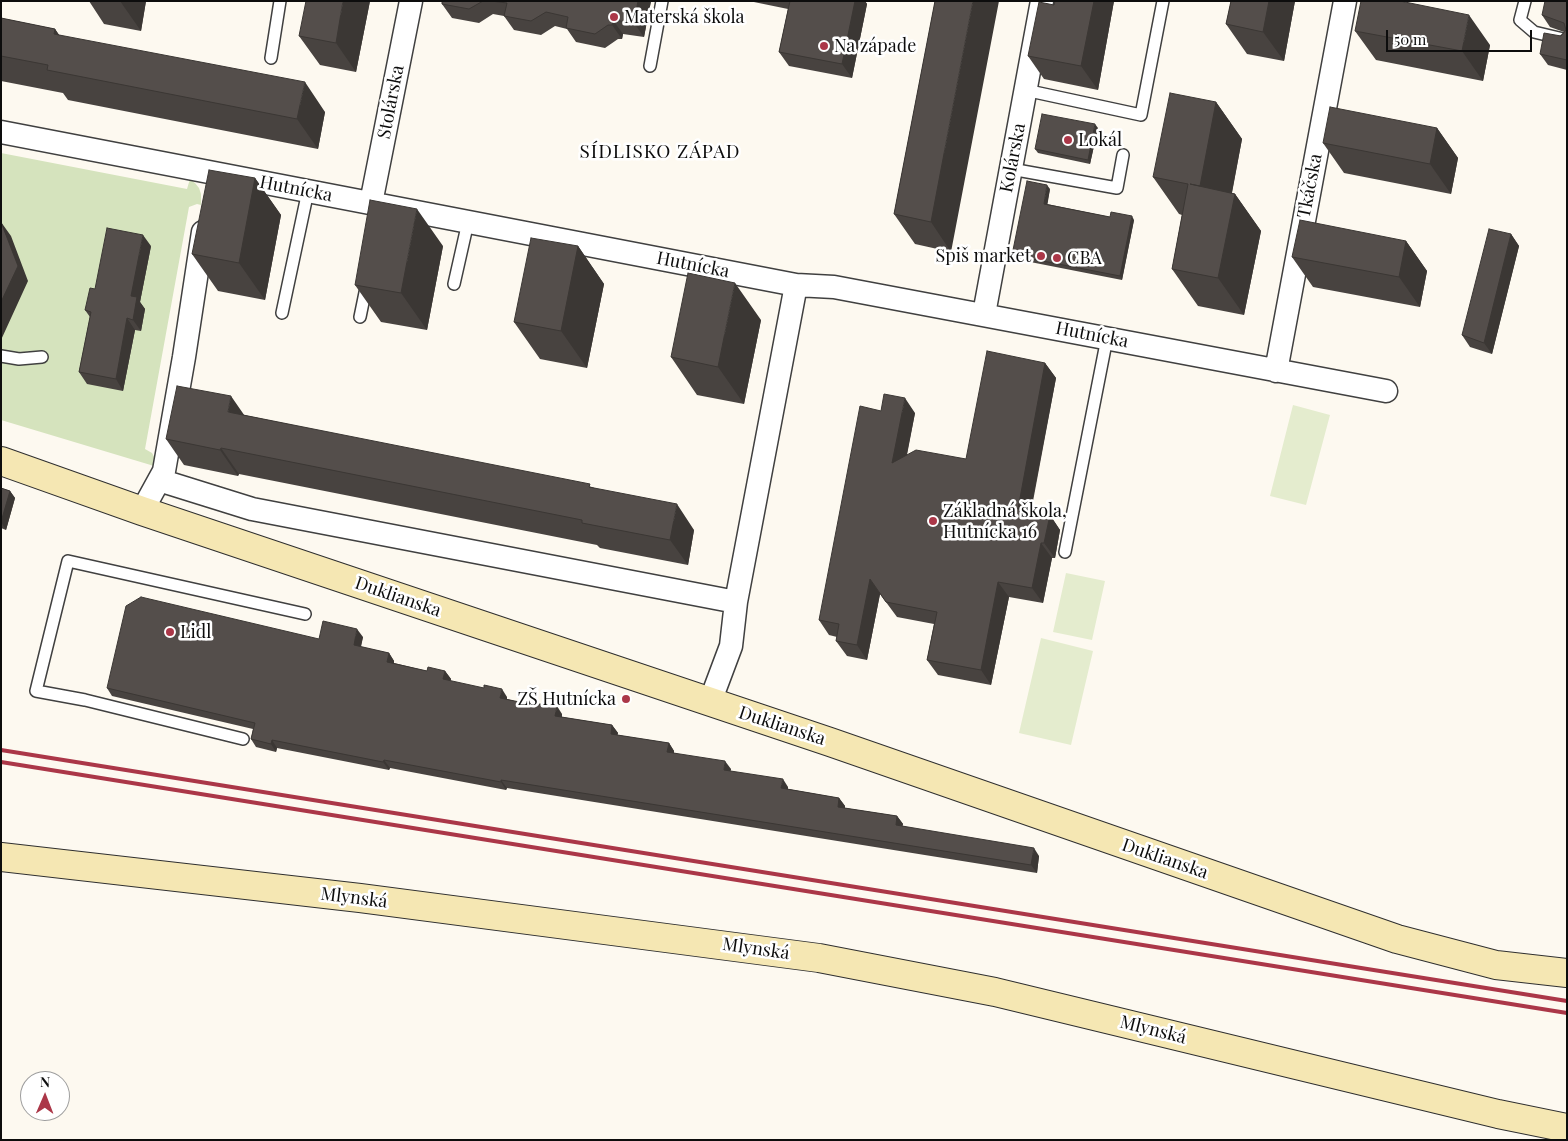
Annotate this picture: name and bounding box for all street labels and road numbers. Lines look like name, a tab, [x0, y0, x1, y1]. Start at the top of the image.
street label: Stolárska	[373, 63, 409, 141]
street label: Kolárska	[996, 121, 1030, 195]
street label: Tkáčska	[1293, 152, 1327, 220]
street label: Hutnícka	[258, 171, 334, 207]
street label: Hutnícka	[655, 247, 731, 283]
street label: Hutnícka	[1054, 317, 1130, 353]
street label: Duklianska	[352, 572, 444, 622]
street label: Duklianska	[736, 702, 828, 750]
street label: Duklianska	[1119, 834, 1211, 884]
street label: Mlynská	[319, 883, 389, 913]
street label: Mlynská	[721, 934, 791, 964]
street label: Mlynská	[1118, 1011, 1188, 1049]

